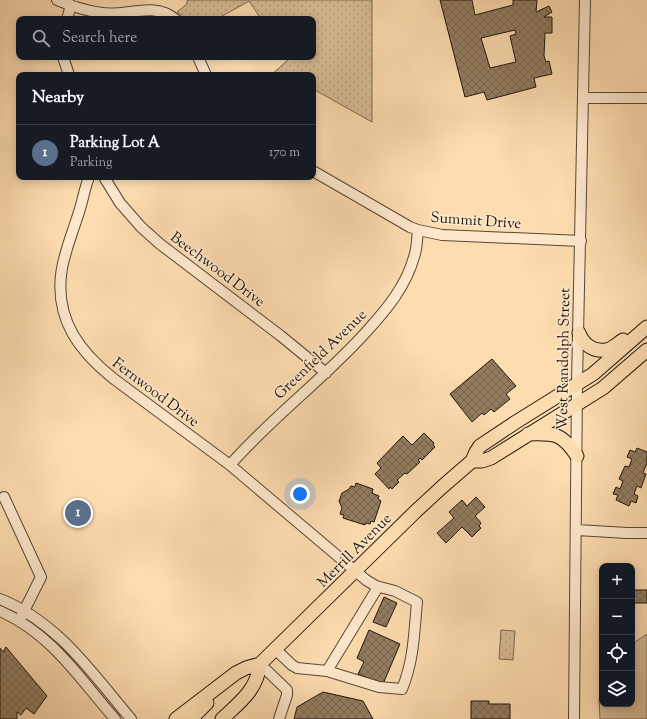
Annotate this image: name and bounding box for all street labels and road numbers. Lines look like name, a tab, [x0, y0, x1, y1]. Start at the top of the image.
street label: Summit Drive	[430, 208, 522, 235]
street label: Beechwood Drive	[165, 228, 269, 313]
street label: West Randolph Street	[553, 288, 576, 430]
street label: Greenfield Avenue	[270, 305, 372, 405]
street label: Fernwood Drive	[107, 353, 203, 433]
street label: Merrill Avenue	[313, 509, 397, 593]

